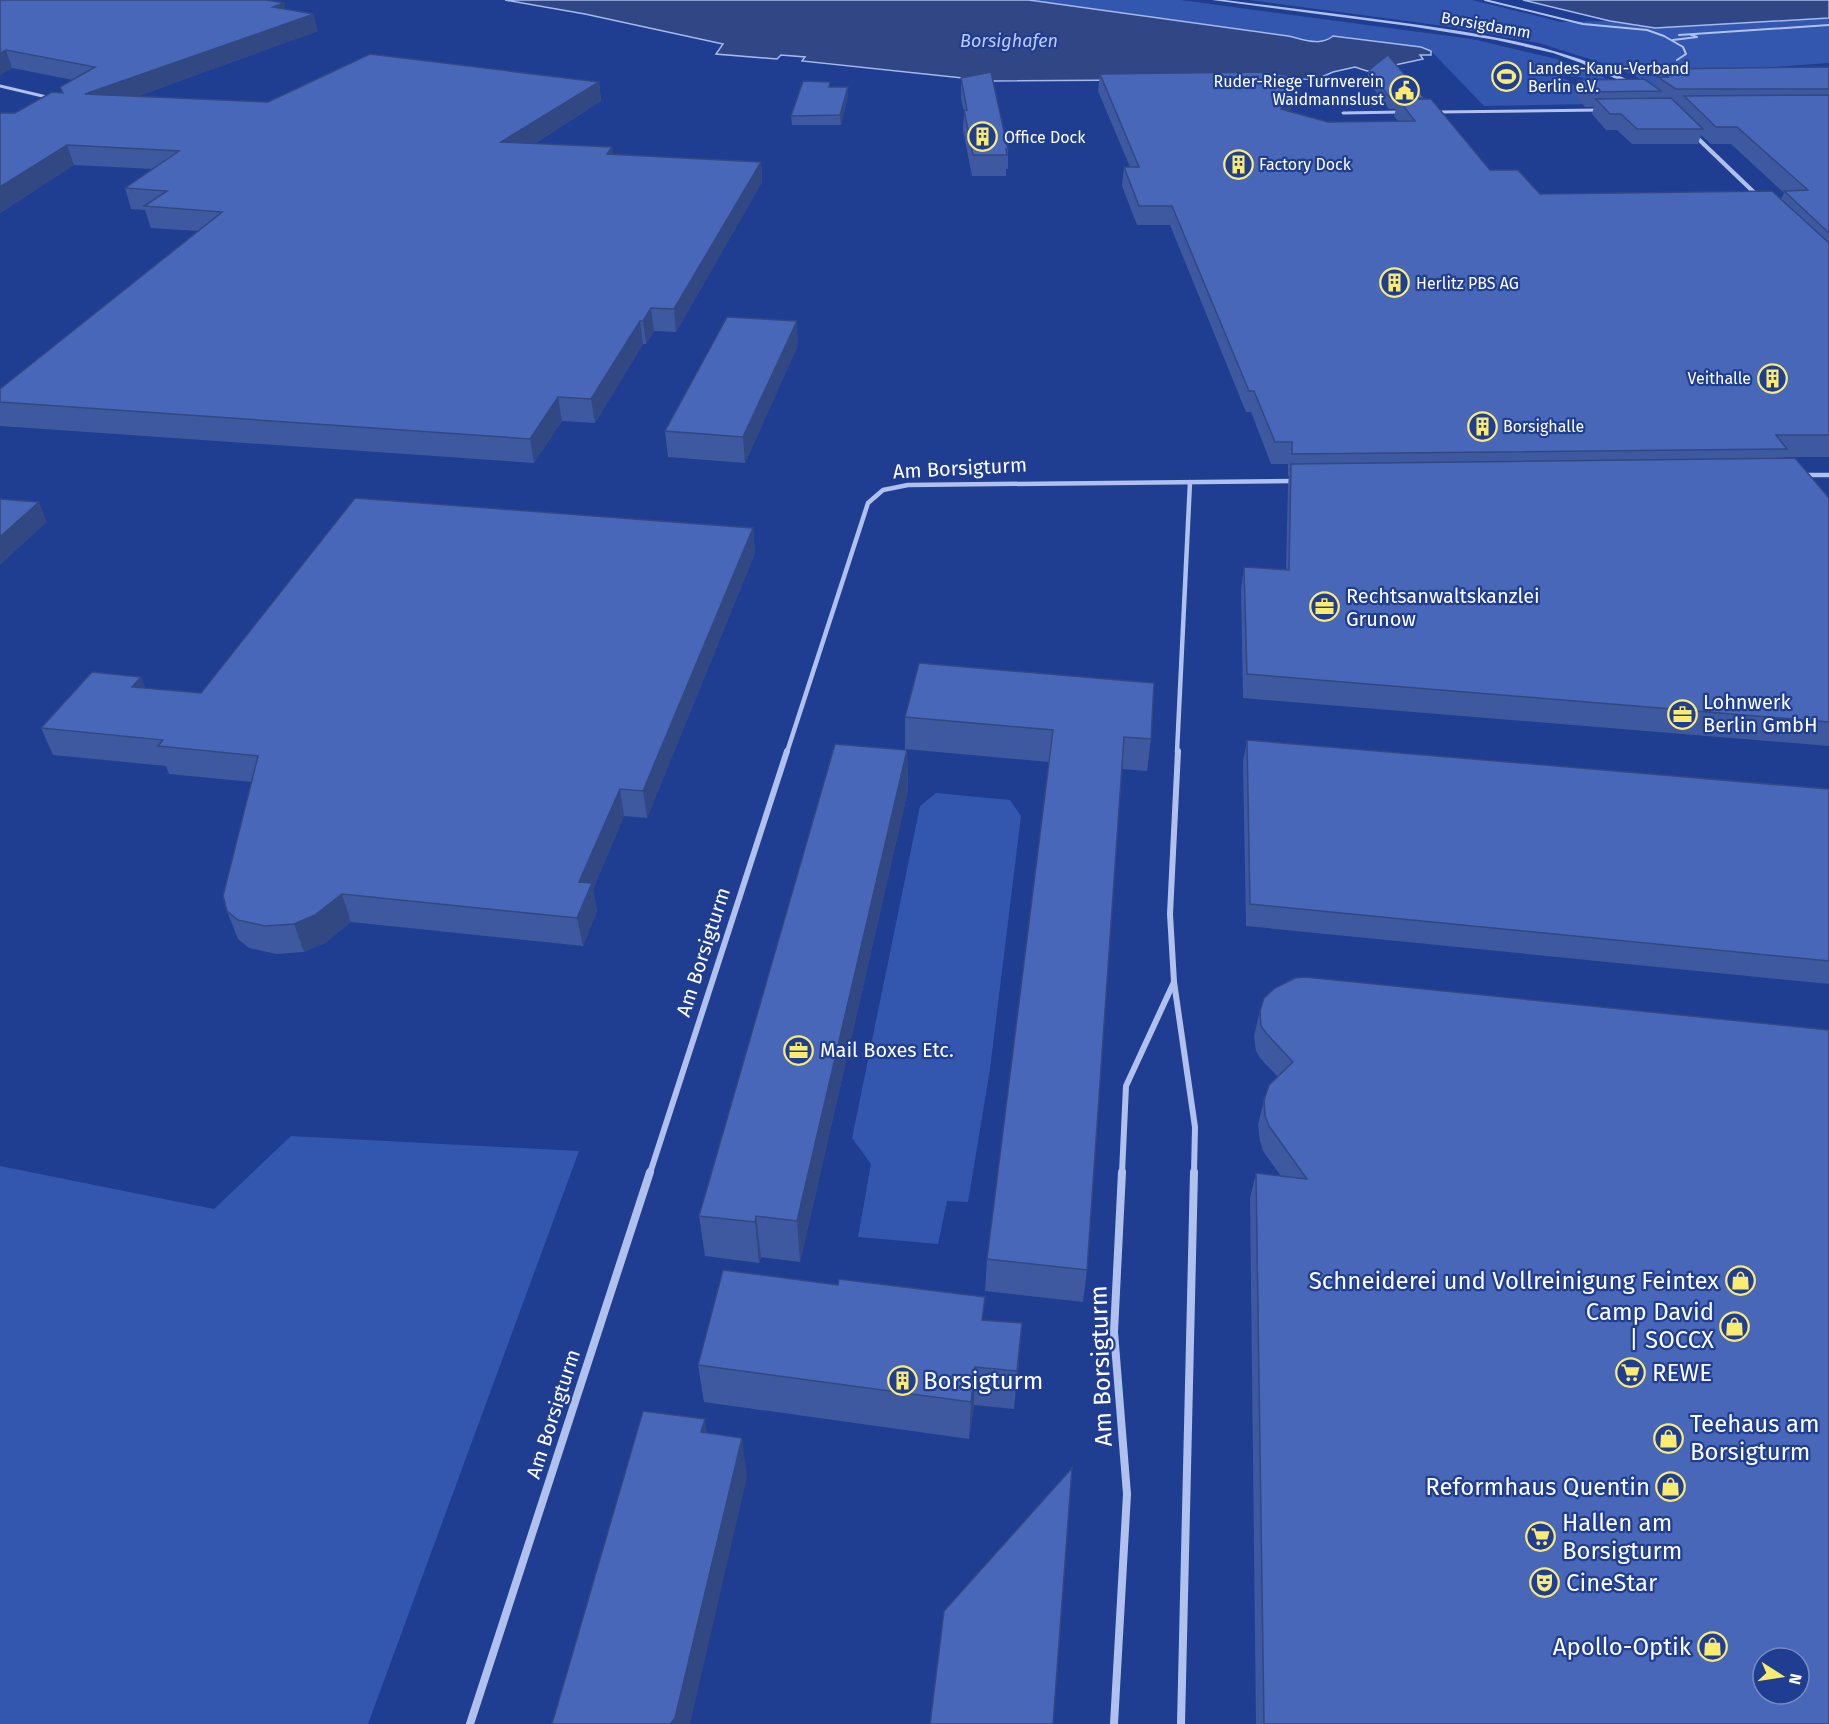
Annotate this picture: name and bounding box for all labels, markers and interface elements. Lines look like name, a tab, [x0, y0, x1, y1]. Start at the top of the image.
street label: Borsigdamm	[1440, 8, 1532, 42]
water label: Borsighafen	[960, 30, 1058, 52]
place label: Landes-Kanu-Verband Berlin e.V.	[1528, 59, 1689, 96]
sports icon: Landes-Kanu-Verband Berlin e.V.	[1491, 61, 1523, 93]
place label: Ruder-Riege Turnverein Waidmannslust	[1213, 72, 1384, 109]
public building icon: Ruder-Riege Turnverein Waidmannslust	[1389, 74, 1421, 106]
building icon: Office Dock	[967, 121, 999, 153]
place label: Office Dock	[1004, 128, 1086, 147]
building icon: Factory Dock	[1222, 148, 1254, 180]
place label: Factory Dock	[1259, 155, 1352, 174]
building icon: Herlitz PBS AG	[1379, 267, 1411, 299]
place label: Herlitz PBS AG	[1416, 274, 1519, 293]
building icon: Veithalle	[1756, 362, 1788, 394]
place label: Veithalle	[1688, 369, 1751, 388]
building icon: Borsighalle	[1466, 410, 1498, 442]
place label: Borsighalle	[1503, 417, 1584, 436]
street label: Am Borsigturm	[892, 453, 1028, 483]
place label: Rechtsanwaltskanzlei Grunow	[1346, 584, 1540, 631]
office icon: Rechtsanwaltskanzlei Grunow	[1309, 591, 1341, 623]
place label: Lohnwerk Berlin GmbH	[1703, 690, 1818, 737]
office icon: Lohnwerk Berlin GmbH	[1666, 698, 1698, 730]
street label: Am Borsigturm	[671, 884, 735, 1020]
office icon: Mail Boxes Etc.	[783, 1034, 815, 1066]
place label: Mail Boxes Etc.	[820, 1038, 954, 1062]
shop icon: Schneiderei und Vollreinigung Feintex	[1724, 1265, 1756, 1297]
place label: Schneiderei und Vollreinigung Feintex	[1309, 1267, 1719, 1295]
street label: Am Borsigturm	[1084, 1285, 1118, 1447]
place label: Camp David | SOCCX	[1586, 1298, 1714, 1354]
shop icon: Camp David | SOCCX	[1719, 1310, 1751, 1342]
street label: Am Borsigturm	[521, 1346, 585, 1482]
supermarket icon: REWE	[1615, 1357, 1647, 1389]
place label: REWE	[1652, 1359, 1712, 1387]
building icon: Borsigturm	[886, 1365, 918, 1397]
place label: Borsigturm	[923, 1367, 1043, 1395]
place label: Teehaus am Borsigturm	[1690, 1410, 1820, 1466]
shop icon: Teehaus am Borsigturm	[1653, 1422, 1685, 1454]
shop icon: Reformhaus Quentin	[1655, 1471, 1687, 1503]
place label: Reformhaus Quentin	[1425, 1473, 1650, 1501]
place label: Hallen am Borsigturm	[1562, 1509, 1682, 1565]
supermarket icon: Hallen am Borsigturm	[1525, 1521, 1557, 1553]
theatre icon: CineStar	[1529, 1567, 1561, 1599]
place label: CineStar	[1566, 1569, 1658, 1597]
shop icon: Apollo-Optik	[1696, 1631, 1728, 1663]
place label: Apollo-Optik	[1553, 1633, 1692, 1661]
north arrow	[1751, 1646, 1811, 1706]
text: N	[1785, 1672, 1806, 1686]

